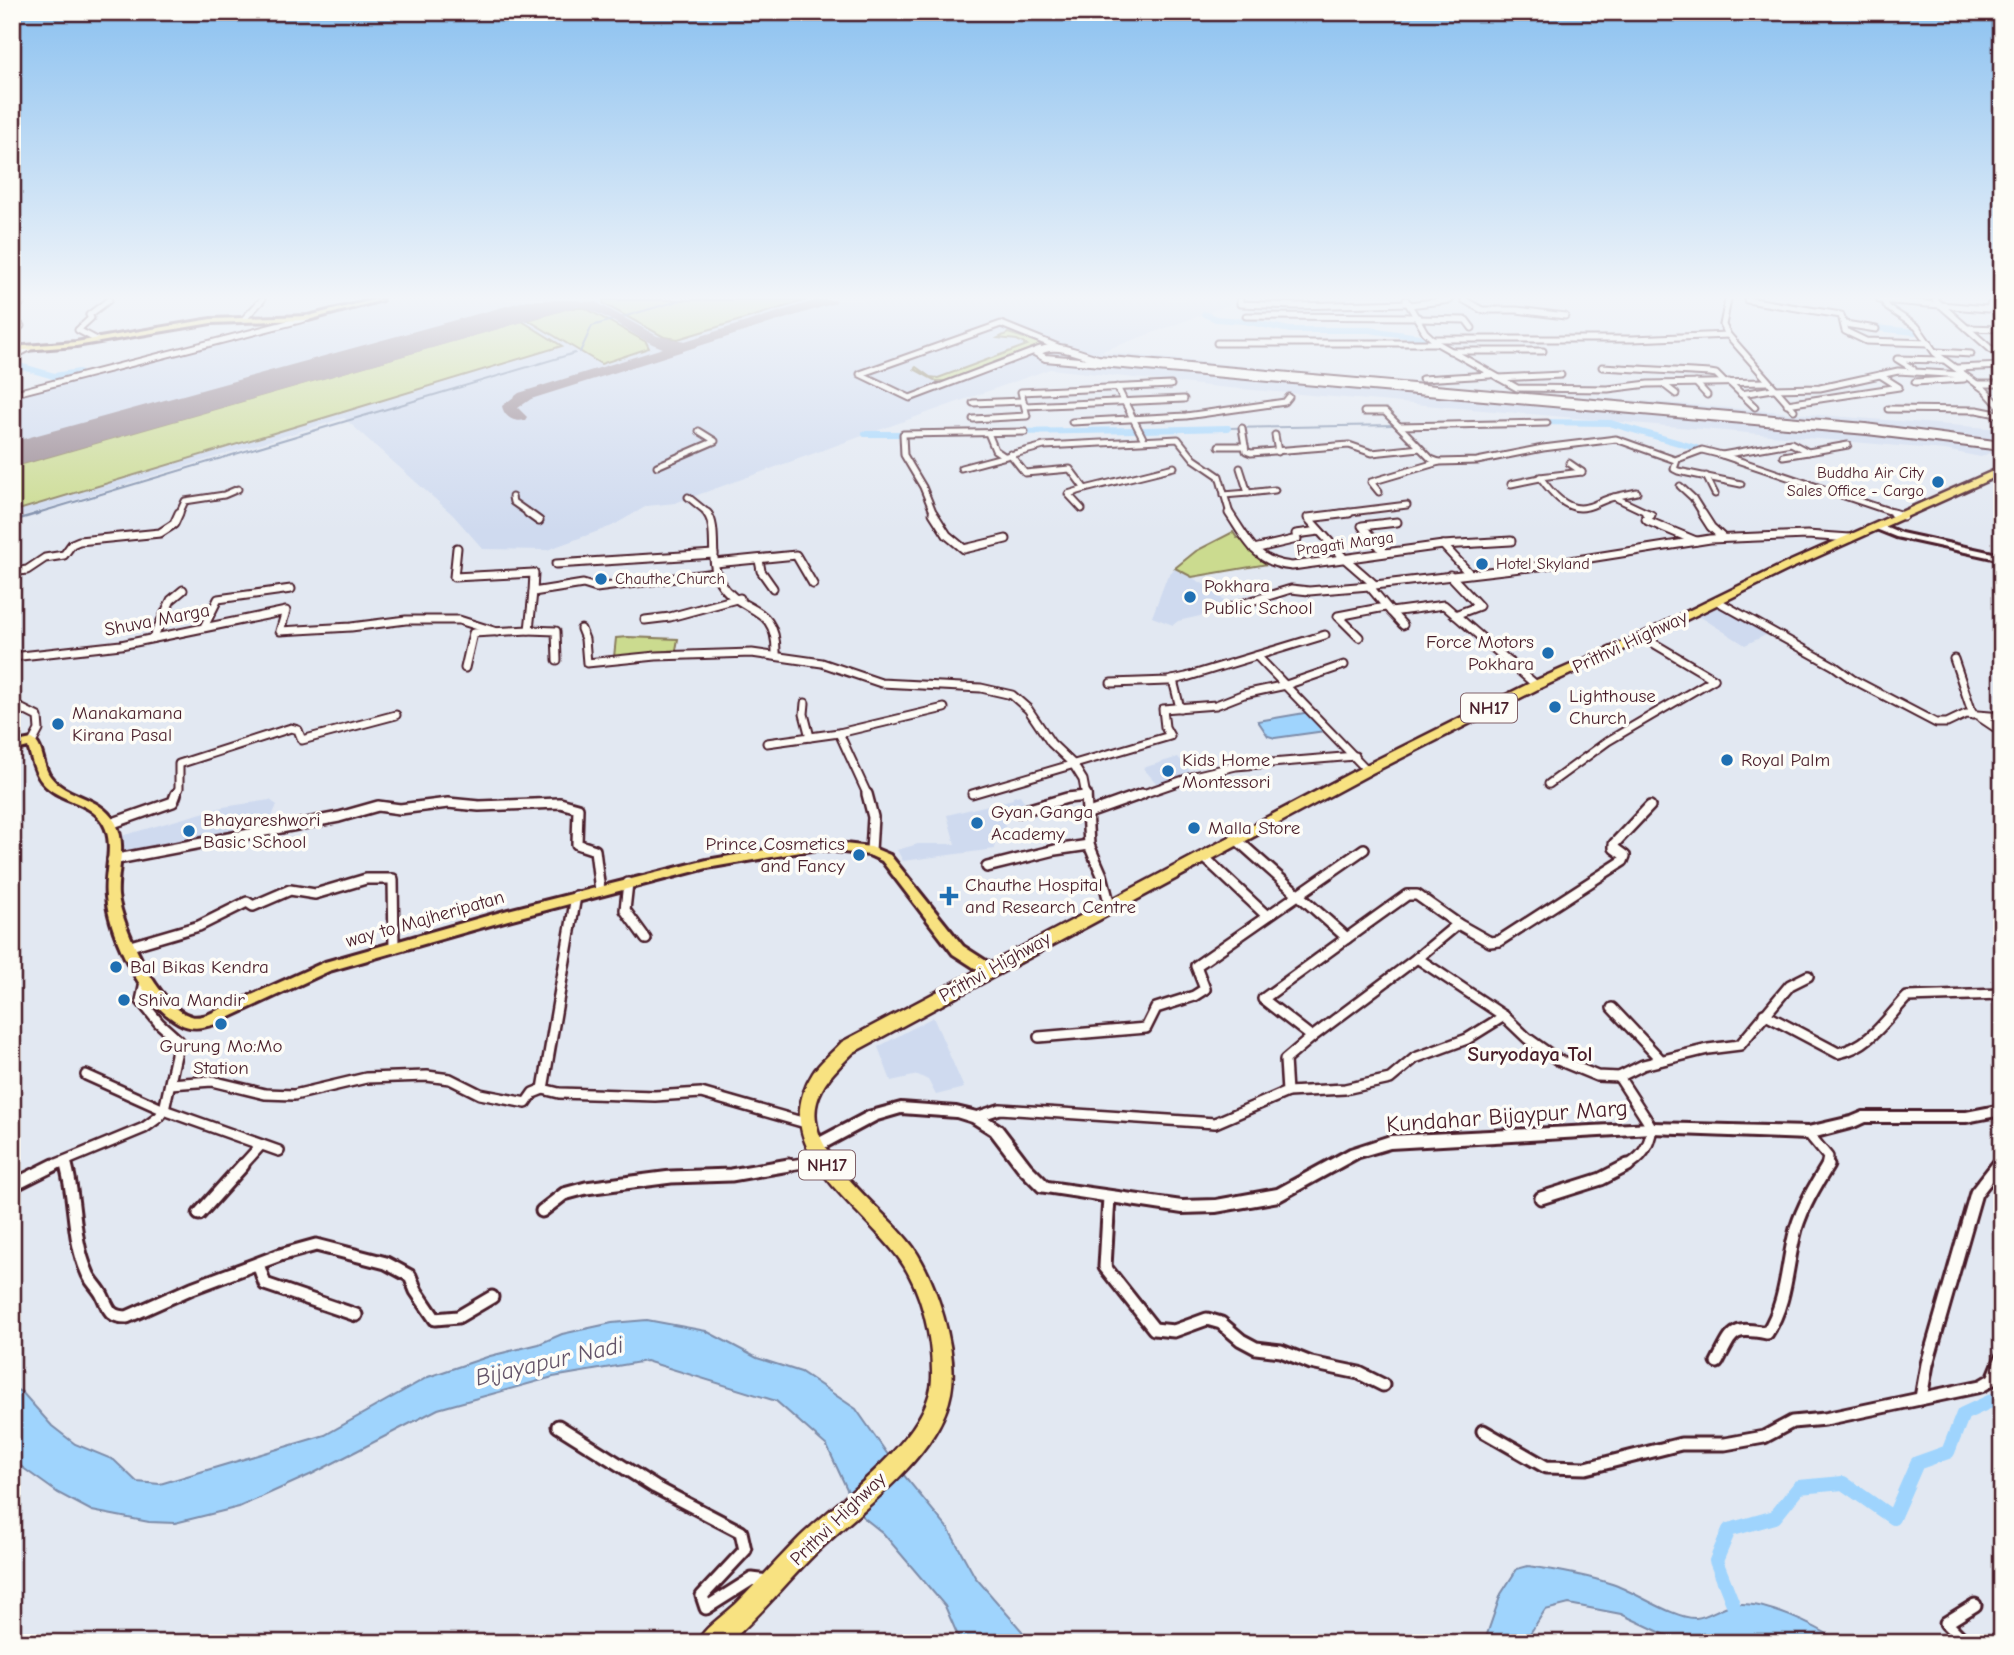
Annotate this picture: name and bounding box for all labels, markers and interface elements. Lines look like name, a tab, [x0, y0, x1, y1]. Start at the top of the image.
place label: Buddha Air City Sales Office - Cargo	[1787, 464, 1925, 500]
marker: Buddha Air City Sales Office - Cargo	[1930, 474, 1946, 490]
street label: Pragati Marga	[1295, 528, 1395, 560]
place label: Hotel Skyland	[1496, 555, 1590, 573]
marker: Hotel Skyland	[1474, 556, 1490, 572]
place label: Chauthe Church	[615, 570, 725, 588]
marker: Chauthe Church	[593, 571, 609, 587]
place label: Pokhara Public School	[1204, 575, 1313, 619]
marker: Pokhara Public School	[1182, 589, 1198, 605]
street label: Shuva Marga	[103, 599, 211, 641]
street label: Prithvi Highway	[1569, 606, 1691, 678]
place label: Force Motors Pokhara	[1426, 631, 1534, 675]
marker: Force Motors Pokhara	[1540, 645, 1556, 661]
place label: Lighthouse Church	[1569, 685, 1656, 729]
road number: NH17	[1461, 694, 1517, 722]
marker: Lighthouse Church	[1547, 699, 1563, 715]
place label: Manakamana Kirana Pasal	[72, 702, 182, 746]
marker: Manakamana Kirana Pasal	[50, 716, 66, 732]
place label: Kids Home Montessori	[1182, 749, 1271, 793]
place label: Royal Palm	[1741, 749, 1830, 771]
marker: Royal Palm	[1719, 752, 1735, 768]
marker: Kids Home Montessori	[1160, 763, 1176, 779]
place label: Gyan Ganga Academy	[991, 801, 1093, 845]
place label: Bhayareshwori Basic School	[203, 809, 321, 853]
marker: Gyan Ganga Academy	[969, 815, 985, 831]
place label: Malla Store	[1208, 817, 1300, 839]
marker: Malla Store	[1186, 820, 1202, 836]
marker: Bhayareshwori Basic School	[181, 823, 197, 839]
place label: Prince Cosmetics and Fancy	[705, 833, 845, 877]
marker: Prince Cosmetics and Fancy	[851, 847, 867, 863]
place label: Chauthe Hospital and Research Centre	[965, 874, 1136, 918]
street label: way to Majheripatan	[343, 886, 507, 952]
marker: Chauthe Hospital and Research Centre	[939, 886, 959, 906]
street label: Prithvi Highway	[935, 927, 1055, 1007]
place label: Bal Bikas Kendra	[130, 956, 269, 978]
marker: Bal Bikas Kendra	[108, 959, 124, 975]
place label: Shiva Mandir	[138, 989, 245, 1011]
marker: Shiva Mandir	[116, 992, 132, 1008]
marker: Gurung Mo:Mo Station	[213, 1016, 229, 1032]
place label: Gurung Mo:Mo Station	[160, 1035, 282, 1079]
district label: Suryodaya Tol	[1467, 1042, 1593, 1066]
street label: Kundahar Bijaypur Marg	[1385, 1094, 1629, 1138]
road number: NH17	[799, 1150, 855, 1180]
water label: Bijayapur Nadi	[472, 1330, 626, 1392]
street label: Prithvi Highway	[786, 1468, 891, 1570]

